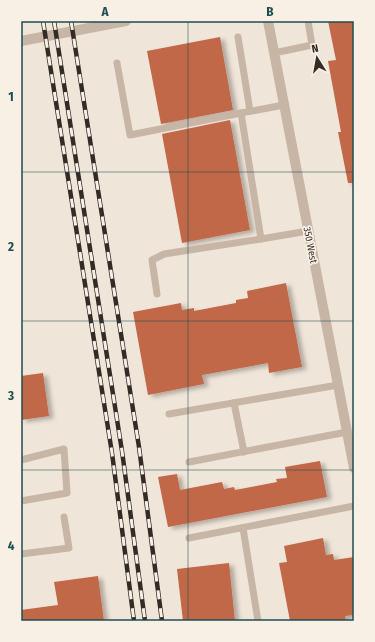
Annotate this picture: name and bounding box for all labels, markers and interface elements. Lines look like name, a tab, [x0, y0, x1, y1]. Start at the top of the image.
text: A	[100, 4, 109, 19]
text: B	[266, 4, 274, 19]
north arrow	[297, 38, 337, 78]
text: N	[311, 42, 320, 56]
text: 1	[8, 89, 14, 104]
street label: 350 West	[301, 226, 320, 265]
text: 2	[7, 239, 14, 254]
text: 3	[7, 388, 14, 403]
text: 4	[8, 538, 15, 553]

